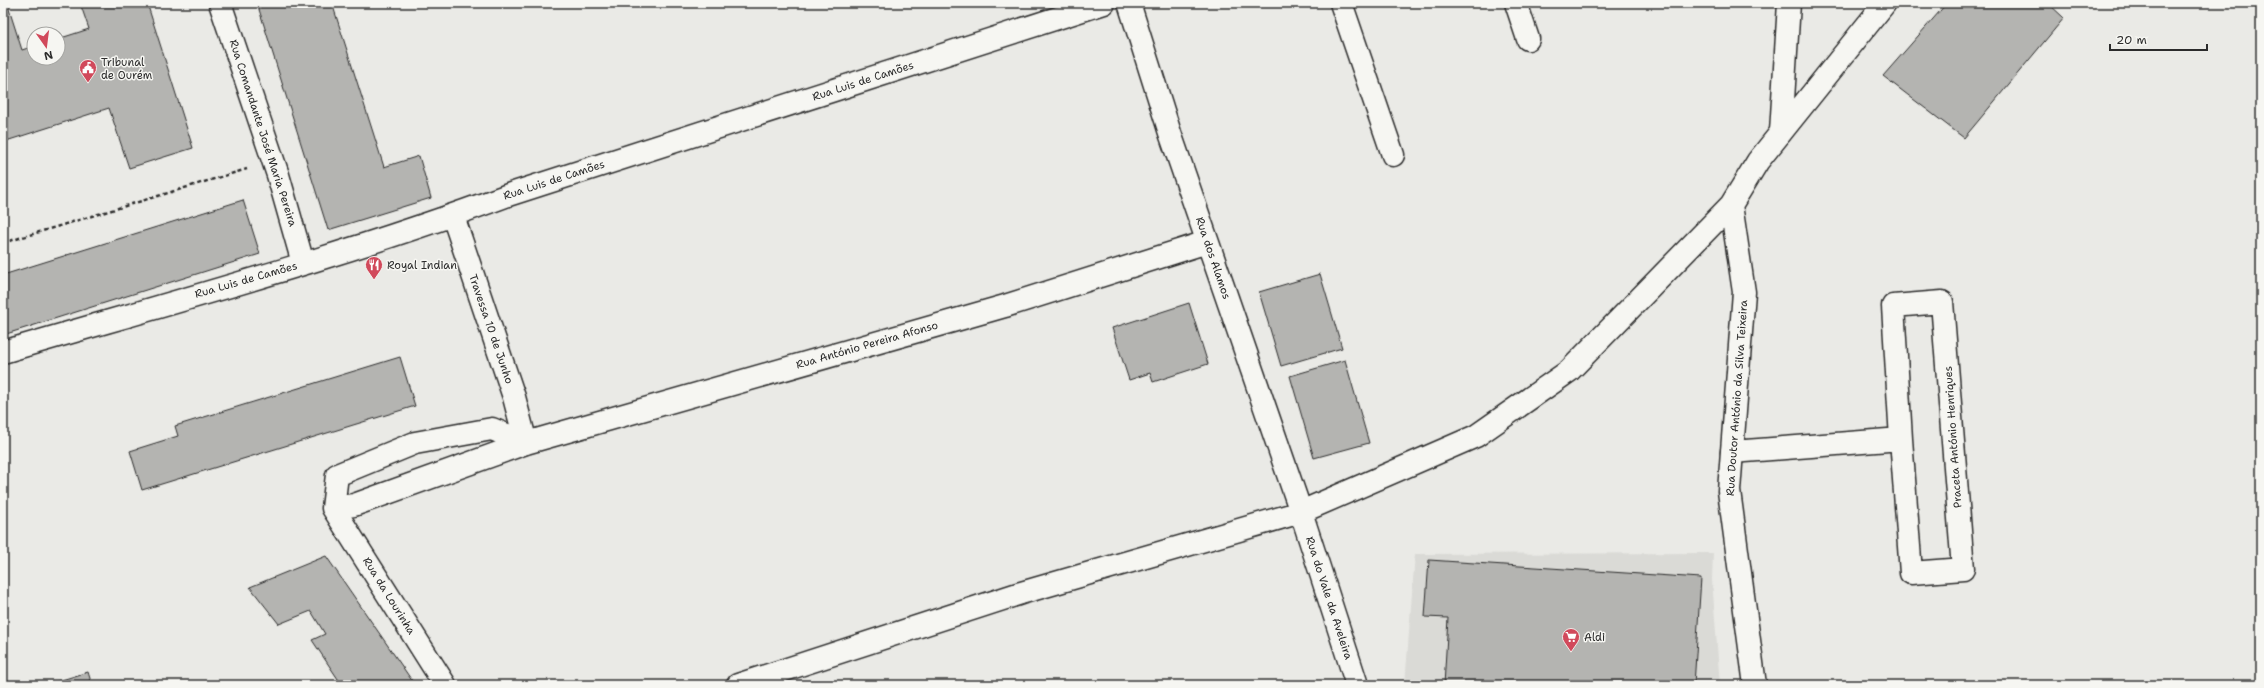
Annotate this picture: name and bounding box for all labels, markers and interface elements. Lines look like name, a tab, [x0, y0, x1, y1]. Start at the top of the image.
north arrow	[26, 26, 66, 66]
scale bar	[2110, 26, 2207, 52]
text: 20 m	[2116, 32, 2147, 48]
street label: Rua Comandante José Maria Pereira	[226, 38, 300, 229]
text: N	[42, 47, 54, 64]
place label: Tribunal de Ourém	[101, 55, 153, 83]
street label: Rua Luis de Camões	[810, 57, 916, 105]
public building icon: Tribunal de Ourém	[78, 58, 98, 83]
street label: Rua Luis de Camões	[501, 156, 607, 204]
street label: Rua dos Alamos	[1192, 215, 1234, 301]
restaurant icon: Royal Indian	[364, 255, 384, 280]
street label: Rua Luis de Camões	[193, 258, 299, 302]
place label: Royal Indian	[387, 258, 457, 273]
street label: Travessa 10 de Junho	[465, 272, 517, 386]
street label: Rua Doutor António da Silva Teixeira	[1723, 299, 1751, 497]
street label: Rua António Pereira Afonso	[794, 317, 940, 372]
street label: Praceta António Henriques	[1941, 366, 1965, 508]
street label: Rua do Vale da Aveleira	[1302, 535, 1356, 662]
street label: Rua da Lourinha	[359, 554, 419, 638]
supermarket icon: Aldi	[1561, 627, 1581, 652]
place label: Aldi	[1584, 630, 1605, 645]

